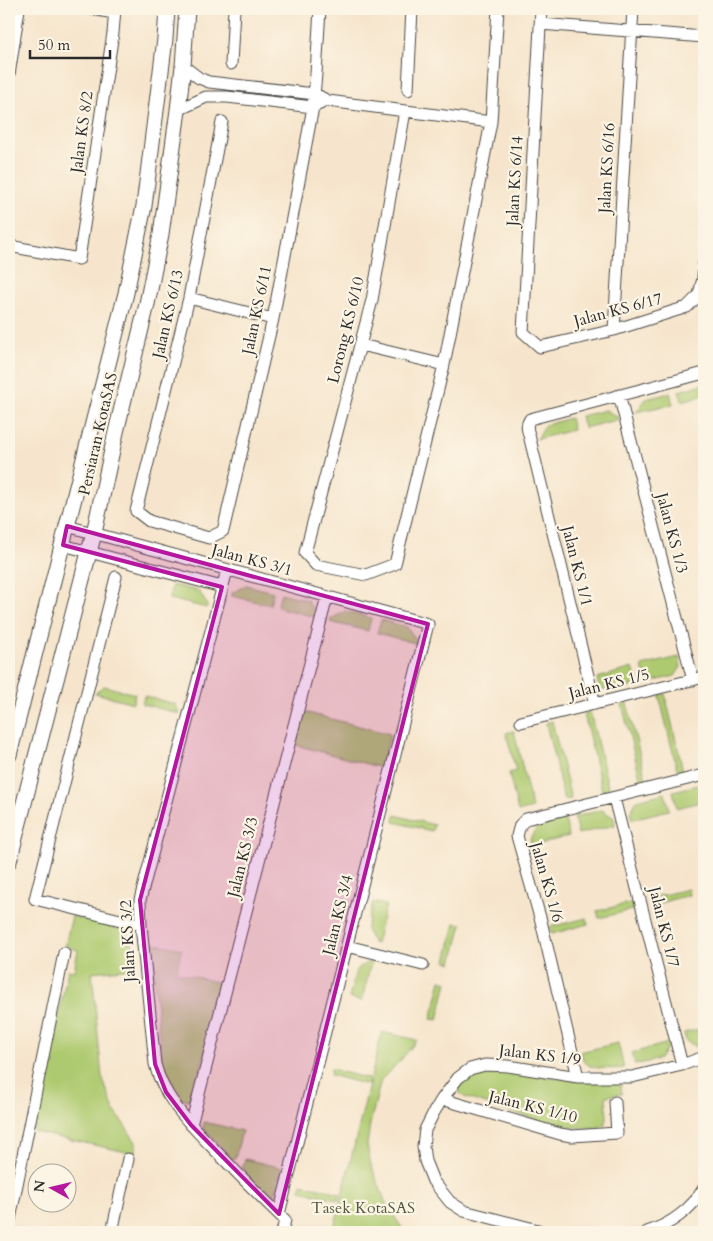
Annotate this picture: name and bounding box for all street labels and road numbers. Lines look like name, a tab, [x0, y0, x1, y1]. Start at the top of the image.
street label: Jalan KS 8/2	[65, 90, 99, 176]
street label: Jalan KS 6/16	[594, 122, 620, 216]
street label: Jalan KS 6/14	[502, 135, 528, 229]
street label: Jalan KS 6/11	[236, 263, 277, 359]
street label: Jalan KS 6/13	[147, 267, 189, 363]
street label: Lorong KS 6/10	[322, 274, 370, 386]
street label: Jalan KS 6/17	[569, 288, 665, 333]
street label: Persiaran KotaSAS	[73, 370, 123, 498]
street label: Jalan KS 1/3	[650, 488, 693, 576]
street label: Jalan KS 1/1	[556, 521, 598, 609]
street label: Jalan KS 3/1	[207, 538, 295, 581]
street label: Jalan KS 1/5	[564, 663, 652, 705]
street label: Jalan KS 3/3	[222, 814, 264, 902]
street label: Jalan KS 1/6	[525, 837, 569, 925]
street label: Jalan KS 3/4	[317, 872, 359, 960]
street label: Jalan KS 1/7	[643, 882, 685, 970]
street label: Jalan KS 3/2	[115, 899, 141, 985]
street label: Jalan KS 1/9	[496, 1039, 582, 1071]
street label: Jalan KS 1/10	[484, 1085, 580, 1129]

